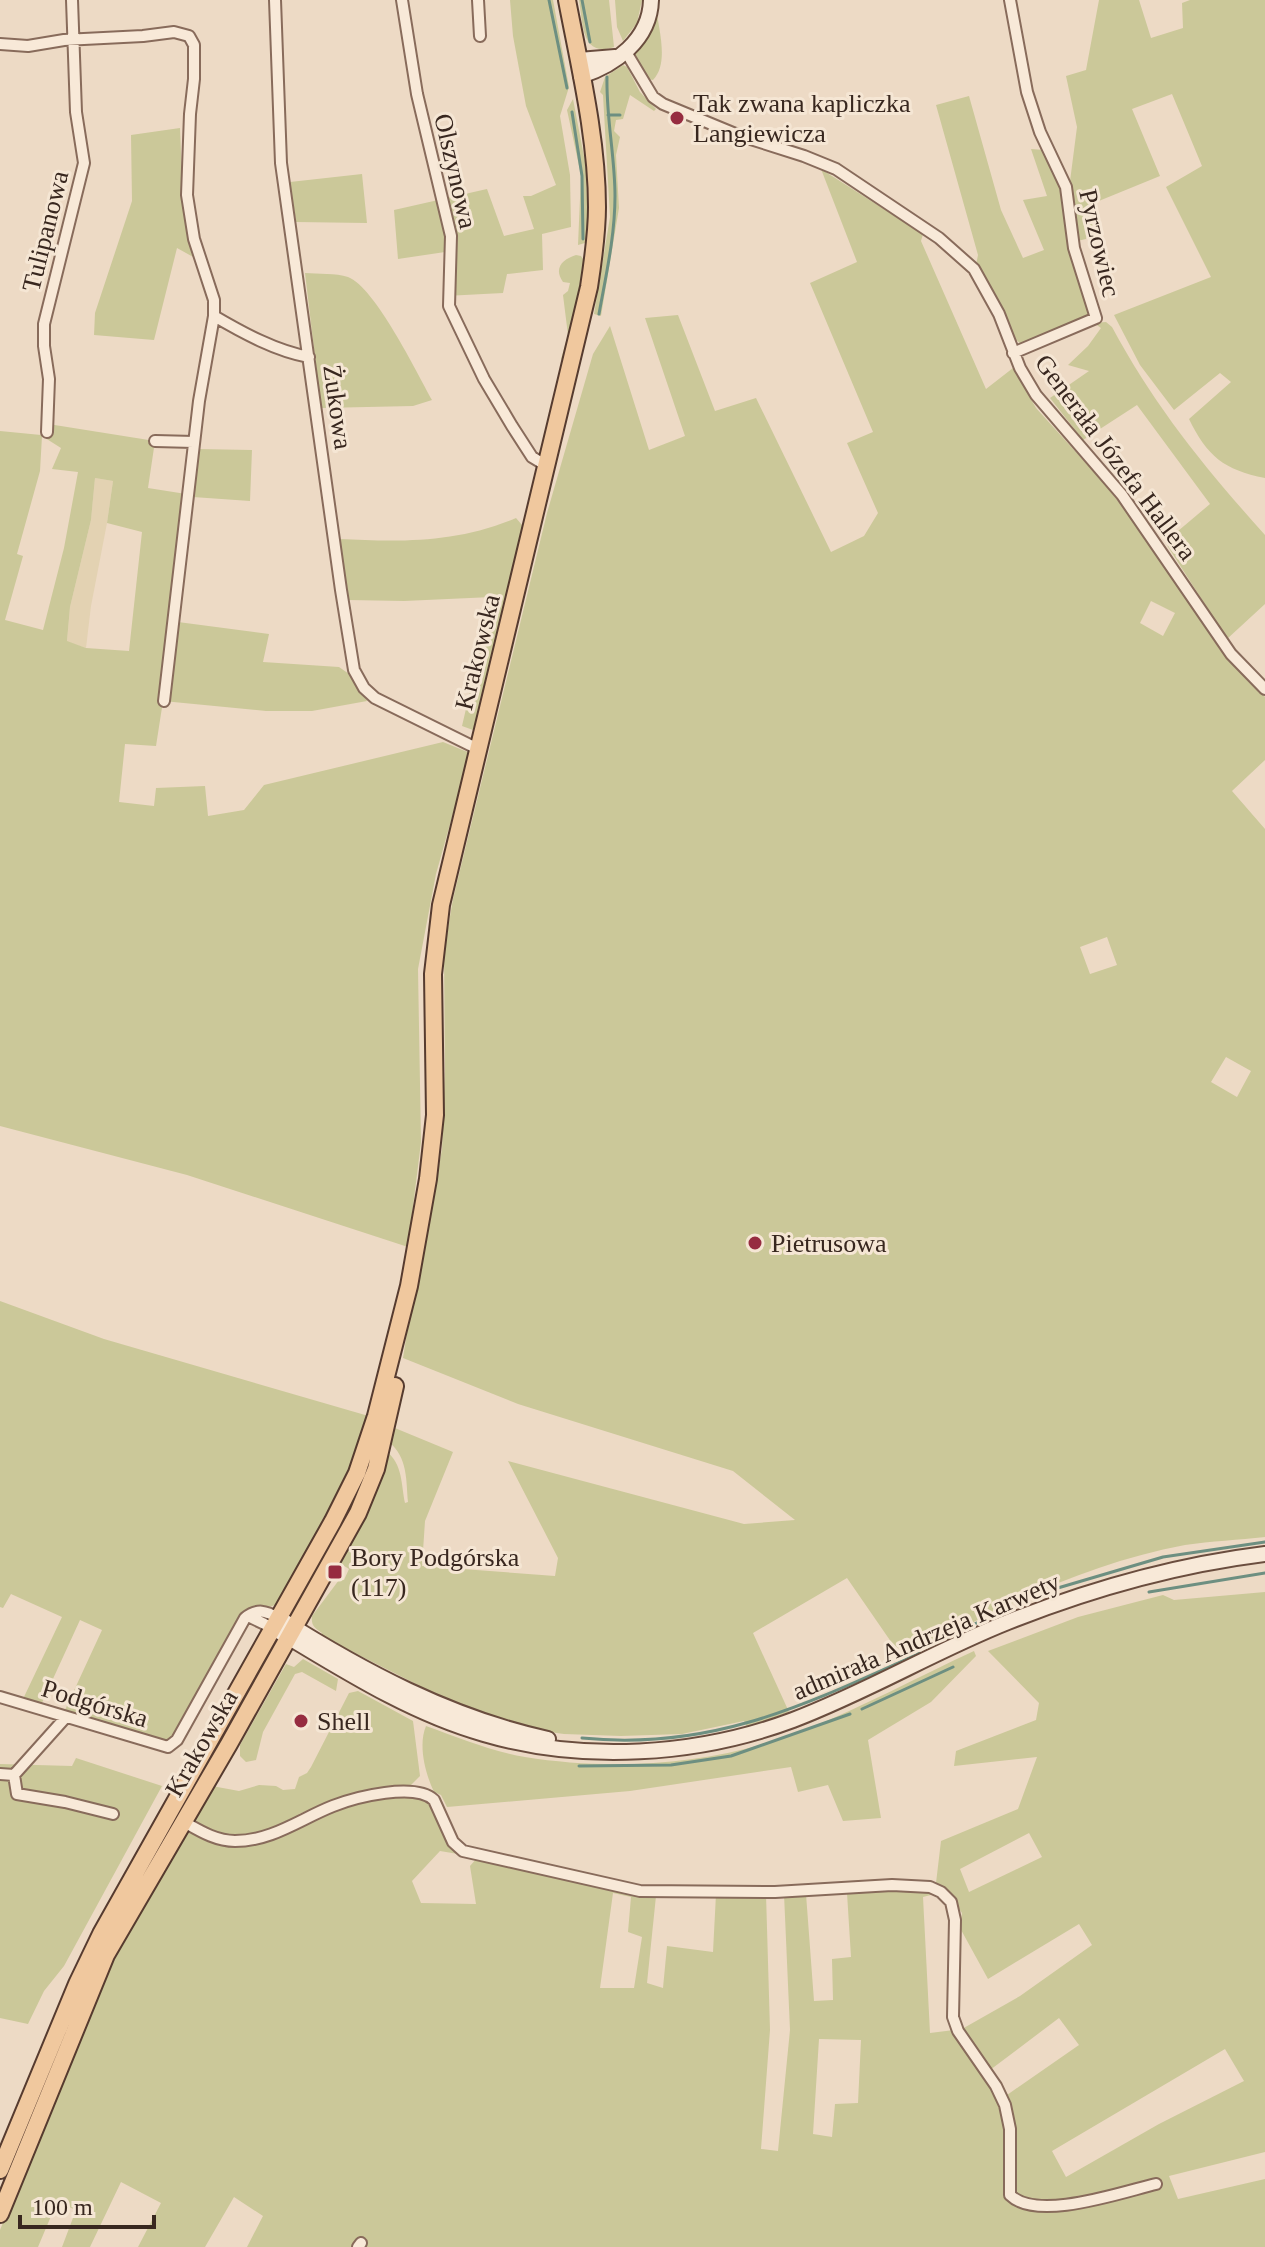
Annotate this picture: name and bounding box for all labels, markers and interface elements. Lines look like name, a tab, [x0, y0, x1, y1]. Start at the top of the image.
place label: Tak zwana kapliczka Langiewicza	[693, 89, 911, 148]
marker: Tak zwana kapliczka Langiewicza	[668, 109, 686, 127]
street label: Olszynowa	[428, 111, 483, 232]
street label: Tulipanowa	[17, 167, 75, 294]
street label: Pyrzowiec	[1073, 186, 1126, 300]
street label: Generała Józefa Hallera	[1029, 349, 1203, 566]
street label: Żukowa	[317, 363, 358, 452]
street label: Krakowska	[449, 591, 506, 713]
place label: Pietrusowa	[771, 1229, 887, 1258]
marker: Pietrusowa	[746, 1234, 764, 1252]
place label: Bory Podgórska (117)	[351, 1543, 520, 1602]
marker: Bory Podgórska (117)	[326, 1563, 344, 1581]
street label: admirała Andrzeja Karwety	[788, 1567, 1064, 1706]
street label: Podgórska	[38, 1674, 152, 1734]
street label: Krakowska	[159, 1684, 244, 1802]
place label: Shell	[317, 1707, 370, 1736]
marker: Shell	[292, 1712, 310, 1730]
scale bar	[20, 2179, 154, 2229]
text: 100 m	[32, 2194, 93, 2220]

